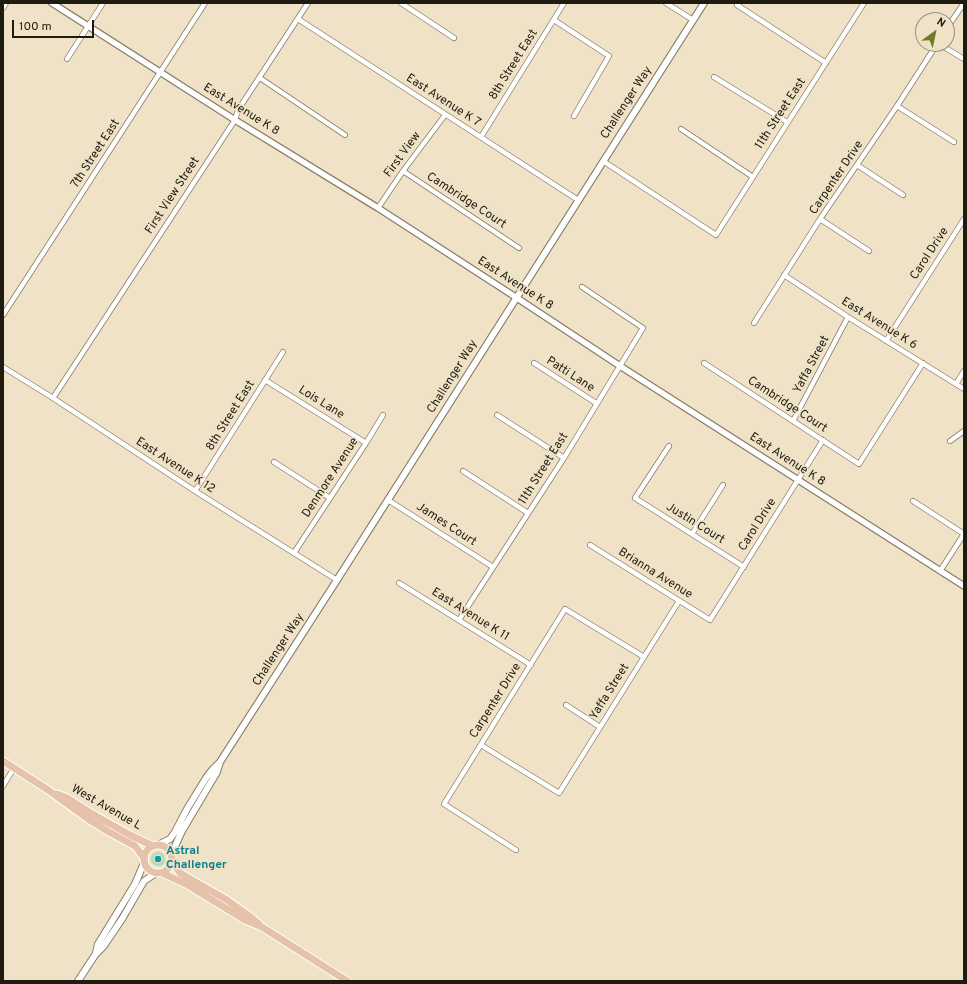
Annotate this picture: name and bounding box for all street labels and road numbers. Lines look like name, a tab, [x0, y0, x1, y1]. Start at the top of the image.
street label: 8th Street East	[487, 27, 541, 103]
street label: Challenger Way	[598, 64, 656, 142]
street label: East Avenue K 7	[403, 71, 483, 131]
street label: 11th Street East	[753, 76, 809, 152]
street label: East Avenue K 8	[200, 81, 282, 139]
street label: 7th Street East	[68, 117, 124, 191]
street label: First View	[382, 129, 424, 181]
street label: Carpenter Drive	[807, 138, 867, 218]
street label: First View Street	[143, 155, 203, 237]
street label: Cambridge Court	[423, 170, 509, 232]
street label: Carol Drive	[908, 225, 952, 283]
street label: East Avenue K 8	[474, 254, 556, 314]
street label: East Avenue K 6	[838, 295, 920, 353]
street label: Yaffa Street	[791, 334, 833, 396]
street label: Challenger Way	[425, 338, 481, 416]
street label: Patti Lane	[543, 354, 597, 396]
street label: Cambridge Court	[744, 374, 830, 436]
street label: 8th Street East	[204, 378, 258, 454]
street label: Lois Lane	[295, 383, 347, 423]
street label: 11th Street East	[516, 430, 572, 508]
street label: East Avenue K 8	[746, 430, 828, 490]
street label: East Avenue K 12	[133, 435, 217, 497]
street label: Denmore Avenue	[300, 435, 362, 521]
street label: Carol Drive	[736, 496, 780, 554]
street label: James Court	[413, 500, 479, 550]
street label: Justin Court	[663, 500, 727, 548]
street label: Brianna Avenue	[615, 545, 695, 603]
street label: East Avenue K 11	[428, 585, 512, 645]
street label: Challenger Way	[250, 611, 308, 689]
street label: Carpenter Drive	[467, 661, 525, 741]
street label: Yaffa Street	[587, 661, 633, 723]
street label: West Avenue L	[68, 782, 144, 834]

